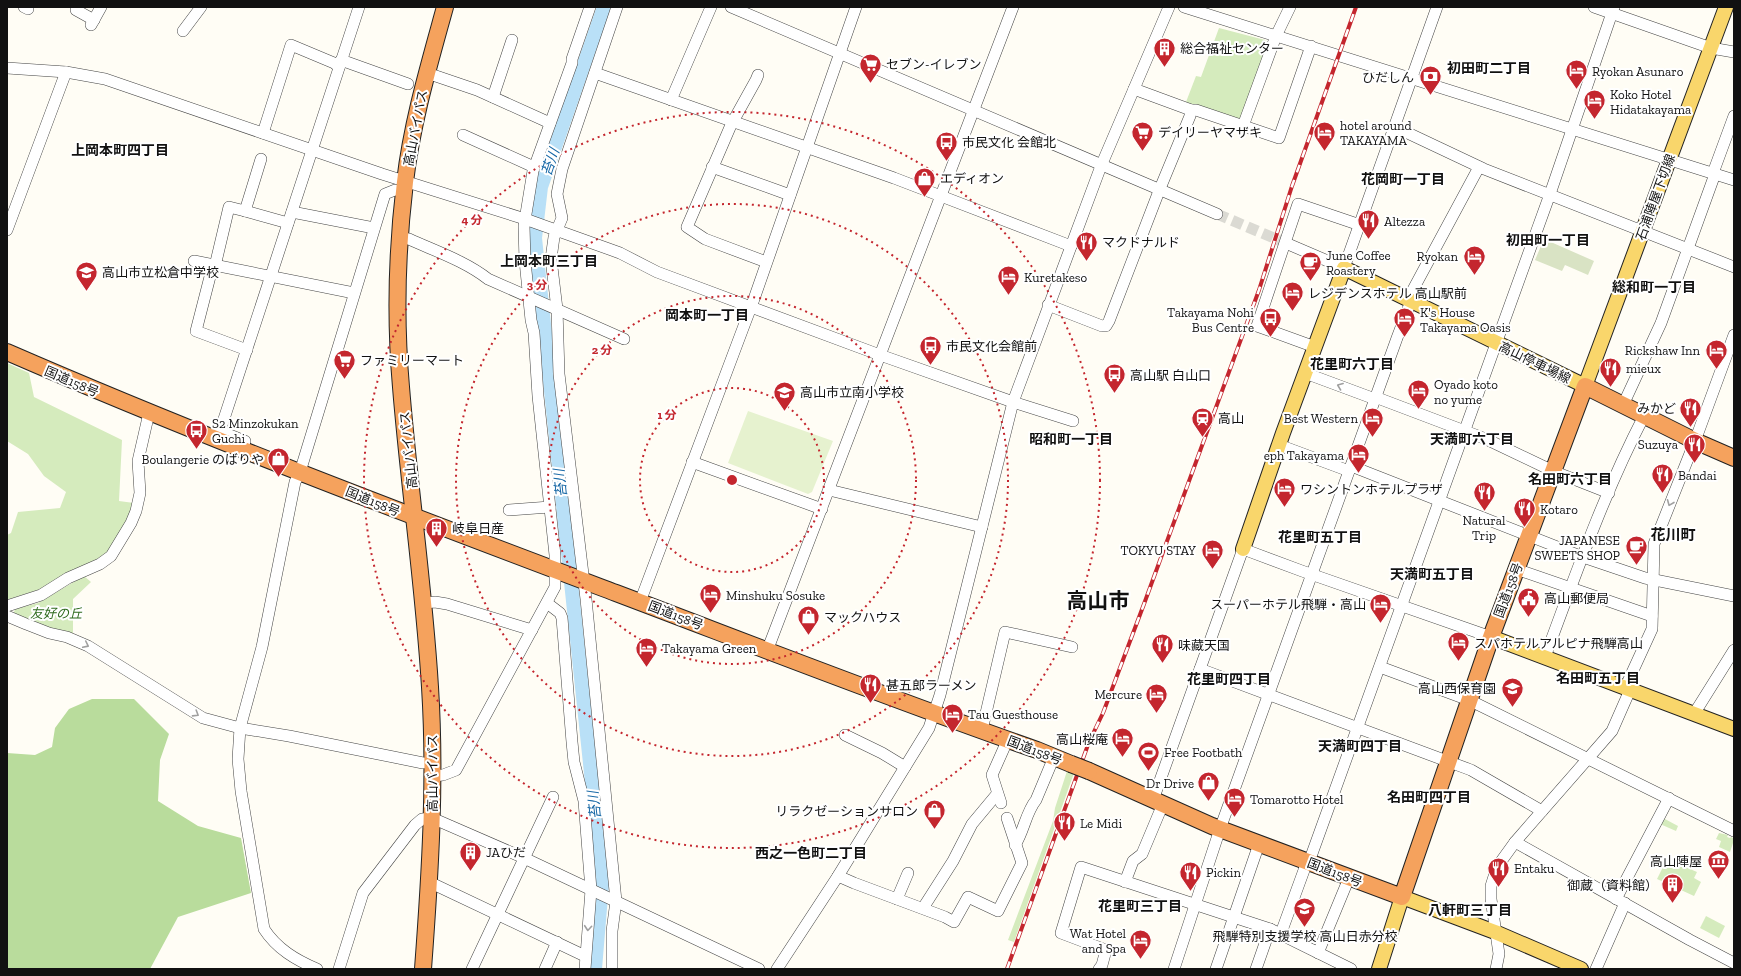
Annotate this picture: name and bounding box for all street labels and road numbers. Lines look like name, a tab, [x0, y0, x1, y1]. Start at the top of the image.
street label: 高山バイパス	[401, 89, 430, 168]
street label: 石浦陣屋下切線	[1633, 152, 1678, 242]
street label: 高山停車場線	[1496, 339, 1573, 386]
street label: 国道158号	[42, 363, 101, 400]
street label: 高山バイパス	[397, 411, 420, 489]
street label: 国道158号	[343, 484, 402, 519]
street label: 国道158号	[1491, 561, 1526, 620]
street label: 国道158号	[646, 598, 705, 633]
street label: 国道158号	[1005, 733, 1064, 768]
street label: 高山バイパス	[425, 734, 440, 812]
street label: 国道158号	[1305, 855, 1364, 890]

